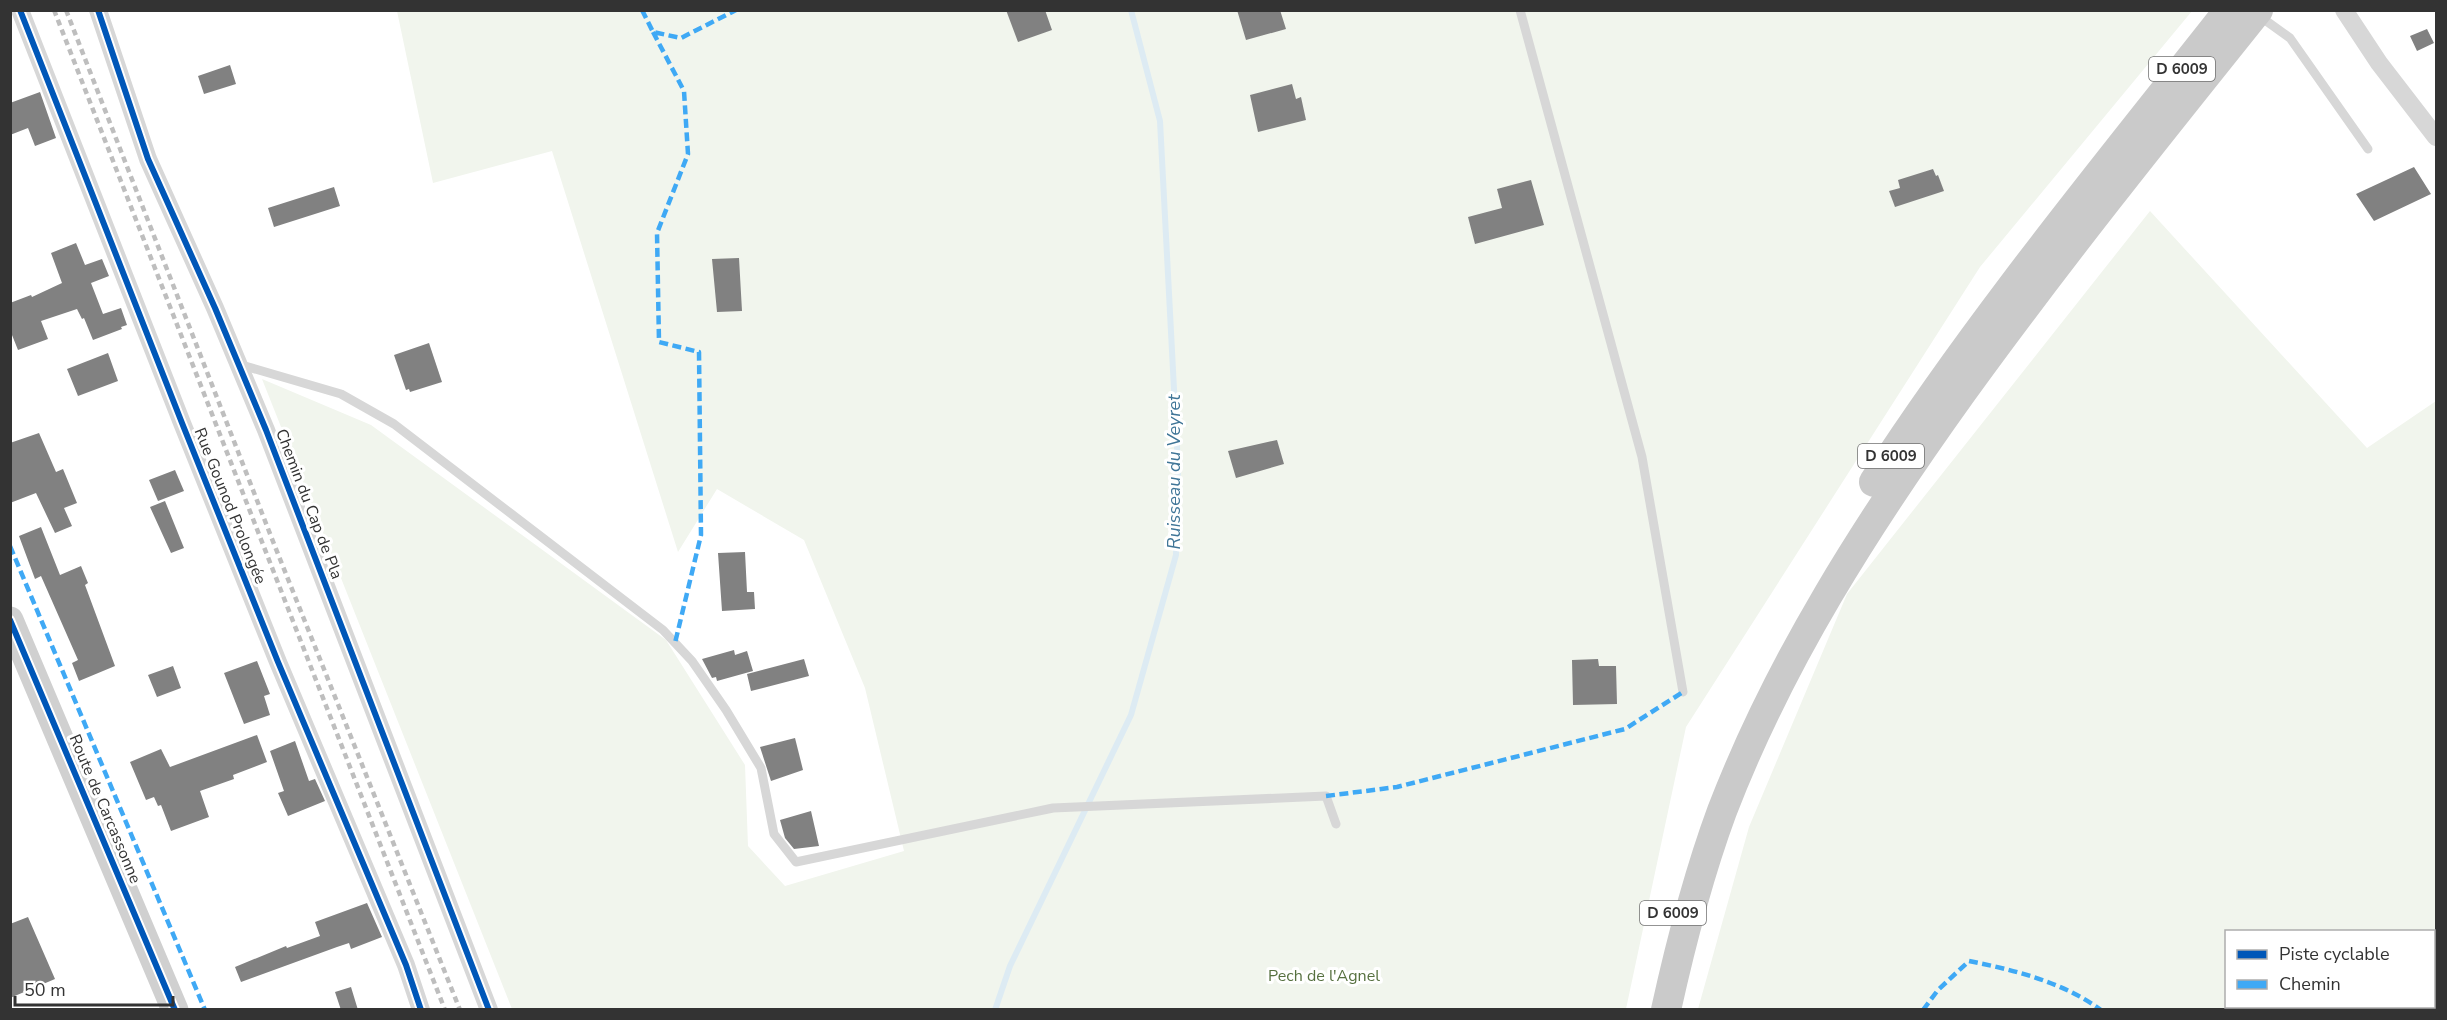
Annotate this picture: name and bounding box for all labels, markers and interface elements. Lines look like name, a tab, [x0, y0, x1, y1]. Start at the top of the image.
road number: D 6009	[2149, 57, 2215, 81]
water label: Ruisseau du Veyret	[1162, 394, 1186, 549]
street label: Rue Gounod Prolongée	[189, 425, 271, 587]
street label: Chemin du Cap de Pla	[270, 426, 348, 582]
road number: D 6009	[1858, 444, 1924, 468]
street label: Route de Carcassonne	[64, 731, 146, 887]
road number: D 6009	[1640, 901, 1706, 925]
legend	[2225, 930, 2435, 1008]
text: Piste cyclable	[2279, 942, 2390, 966]
park label: Pech de l'Agnel	[1268, 965, 1380, 987]
scale bar	[15, 969, 172, 1007]
text: Chemin	[2279, 972, 2341, 996]
text: 50 m	[24, 978, 66, 1002]

